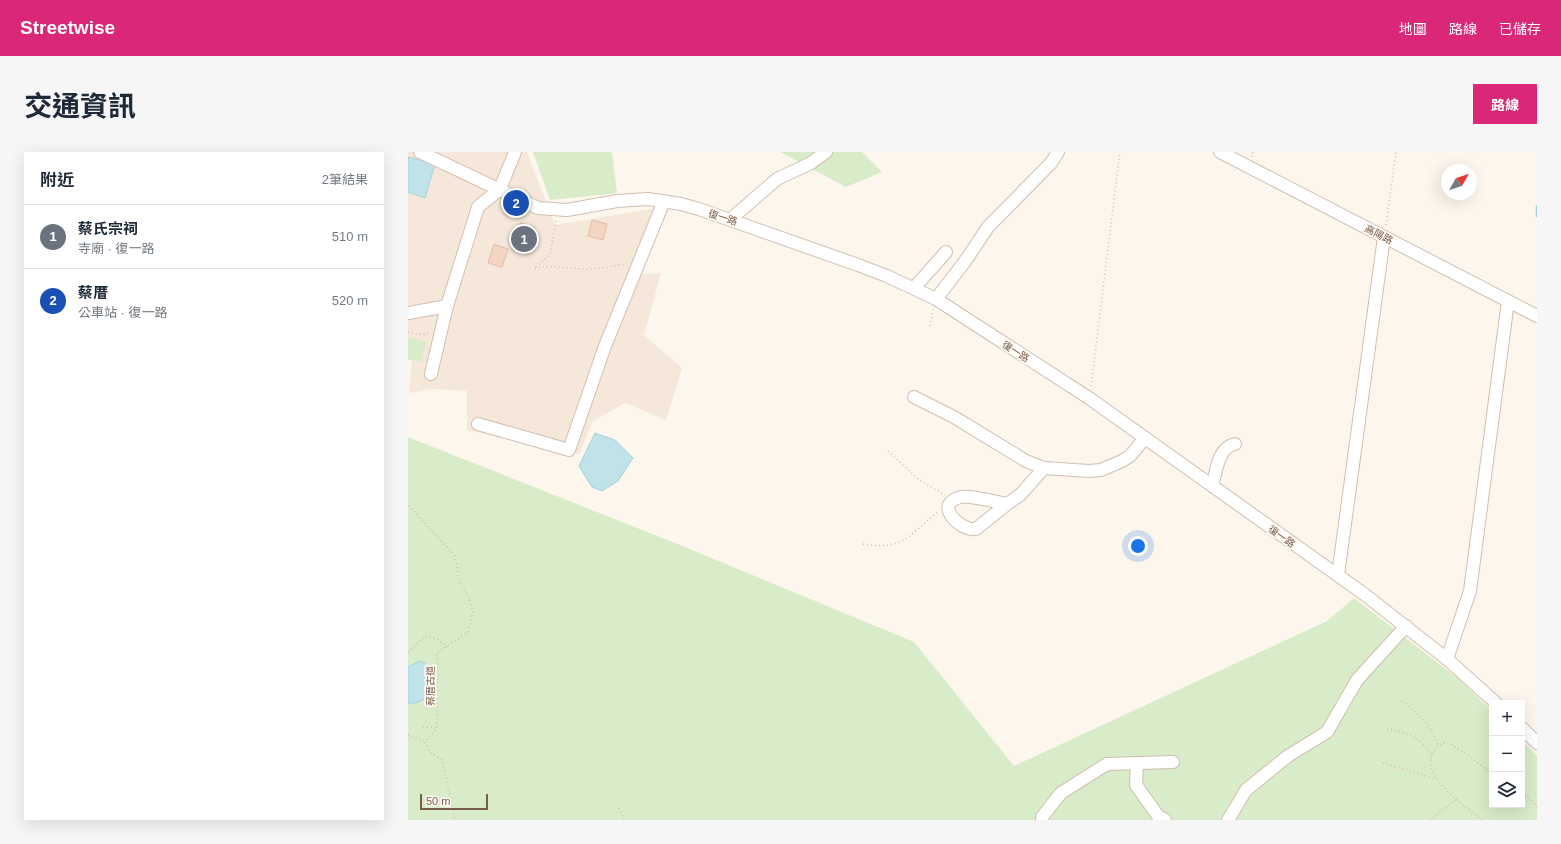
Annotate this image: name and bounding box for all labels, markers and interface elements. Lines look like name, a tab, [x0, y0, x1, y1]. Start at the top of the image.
text: Streetwise	[20, 17, 115, 38]
text: 地圖	[1399, 21, 1427, 37]
text: 路線	[1449, 21, 1477, 37]
text: 已儲存	[1499, 21, 1541, 37]
button: 路線	[1473, 84, 1537, 124]
text: 交通資訊	[24, 91, 136, 122]
north arrow	[1441, 164, 1477, 200]
text: 附近	[40, 171, 74, 190]
text: 2筆結果	[322, 172, 368, 187]
pin: 2	[503, 188, 529, 218]
street label: 復一路	[707, 208, 739, 227]
text: 蔡氏宗祠	[78, 220, 138, 237]
street label: 高陽路	[1363, 223, 1395, 246]
pin: 1	[511, 224, 537, 254]
text: 1	[49, 229, 57, 244]
text: 510 m	[332, 229, 368, 244]
text: 寺廟 · 復一路	[78, 241, 155, 256]
text: 蔡厝	[78, 284, 108, 301]
text: 2	[49, 293, 57, 308]
text: 520 m	[332, 293, 368, 308]
text: 公車站 · 復一路	[78, 305, 168, 320]
street label: 復一路	[1000, 339, 1031, 364]
street label: 復一路	[1266, 523, 1297, 550]
your location	[1128, 536, 1148, 556]
street label: 蔡厝古道	[425, 666, 436, 706]
map controls	[1489, 700, 1525, 808]
button: +	[1489, 700, 1525, 736]
button: −	[1489, 736, 1525, 772]
button: layers	[1489, 772, 1525, 808]
scale bar	[420, 792, 488, 811]
text: 50 m	[426, 795, 450, 807]

